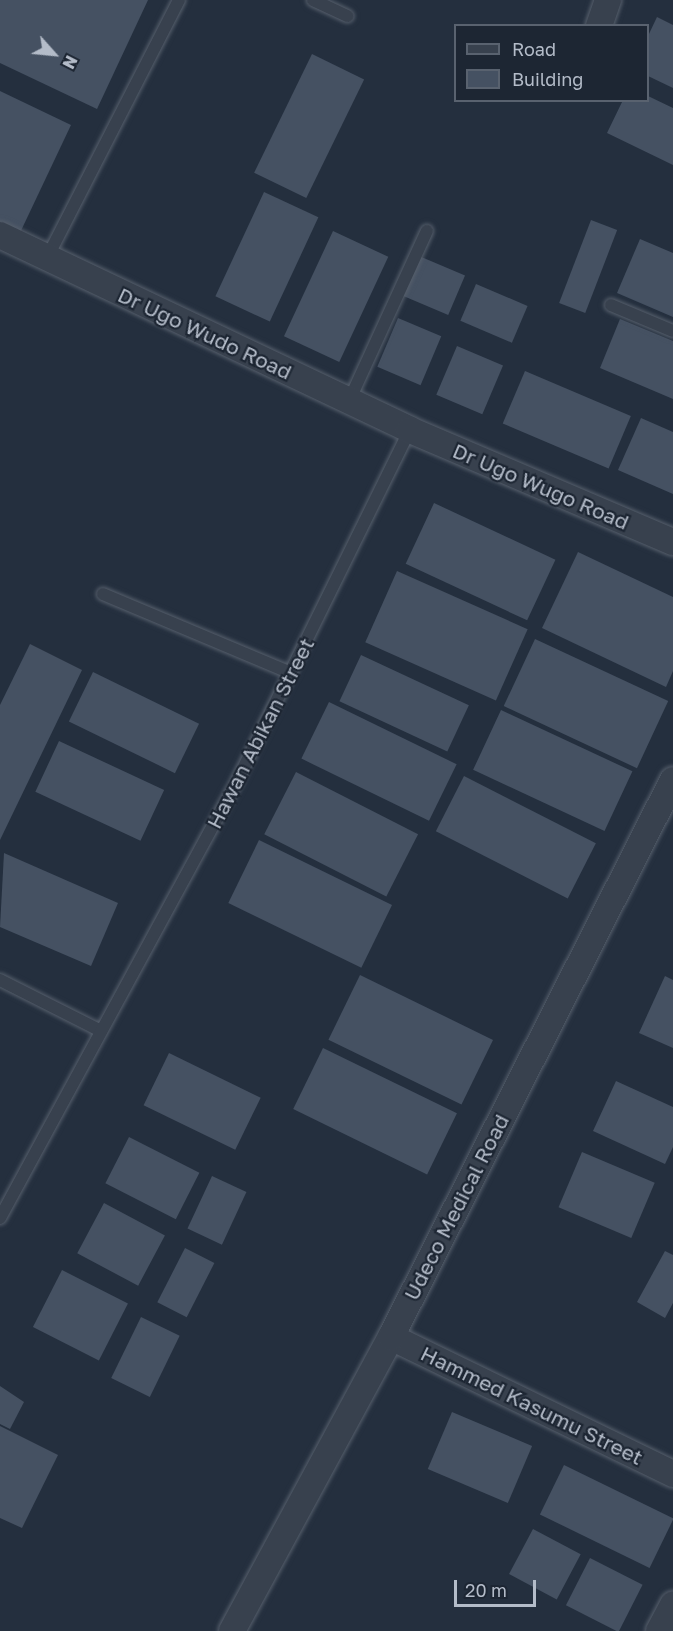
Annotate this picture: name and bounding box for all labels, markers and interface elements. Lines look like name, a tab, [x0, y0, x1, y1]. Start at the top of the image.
north arrow	[24, 24, 84, 84]
legend	[454, 24, 649, 102]
text: Road	[512, 38, 556, 60]
text: N	[58, 52, 82, 72]
text: Building	[512, 68, 583, 90]
street label: Dr Ugo Wudo Road	[114, 282, 296, 384]
street label: Dr Ugo Wugo Road	[449, 437, 633, 535]
street label: Hawan Abikan Street	[201, 633, 319, 833]
street label: Udeco Medical Road	[398, 1110, 514, 1304]
street label: Hammed Kasumu Street	[417, 1340, 647, 1470]
scale bar	[457, 1568, 540, 1606]
text: 20 m	[465, 1579, 507, 1601]

